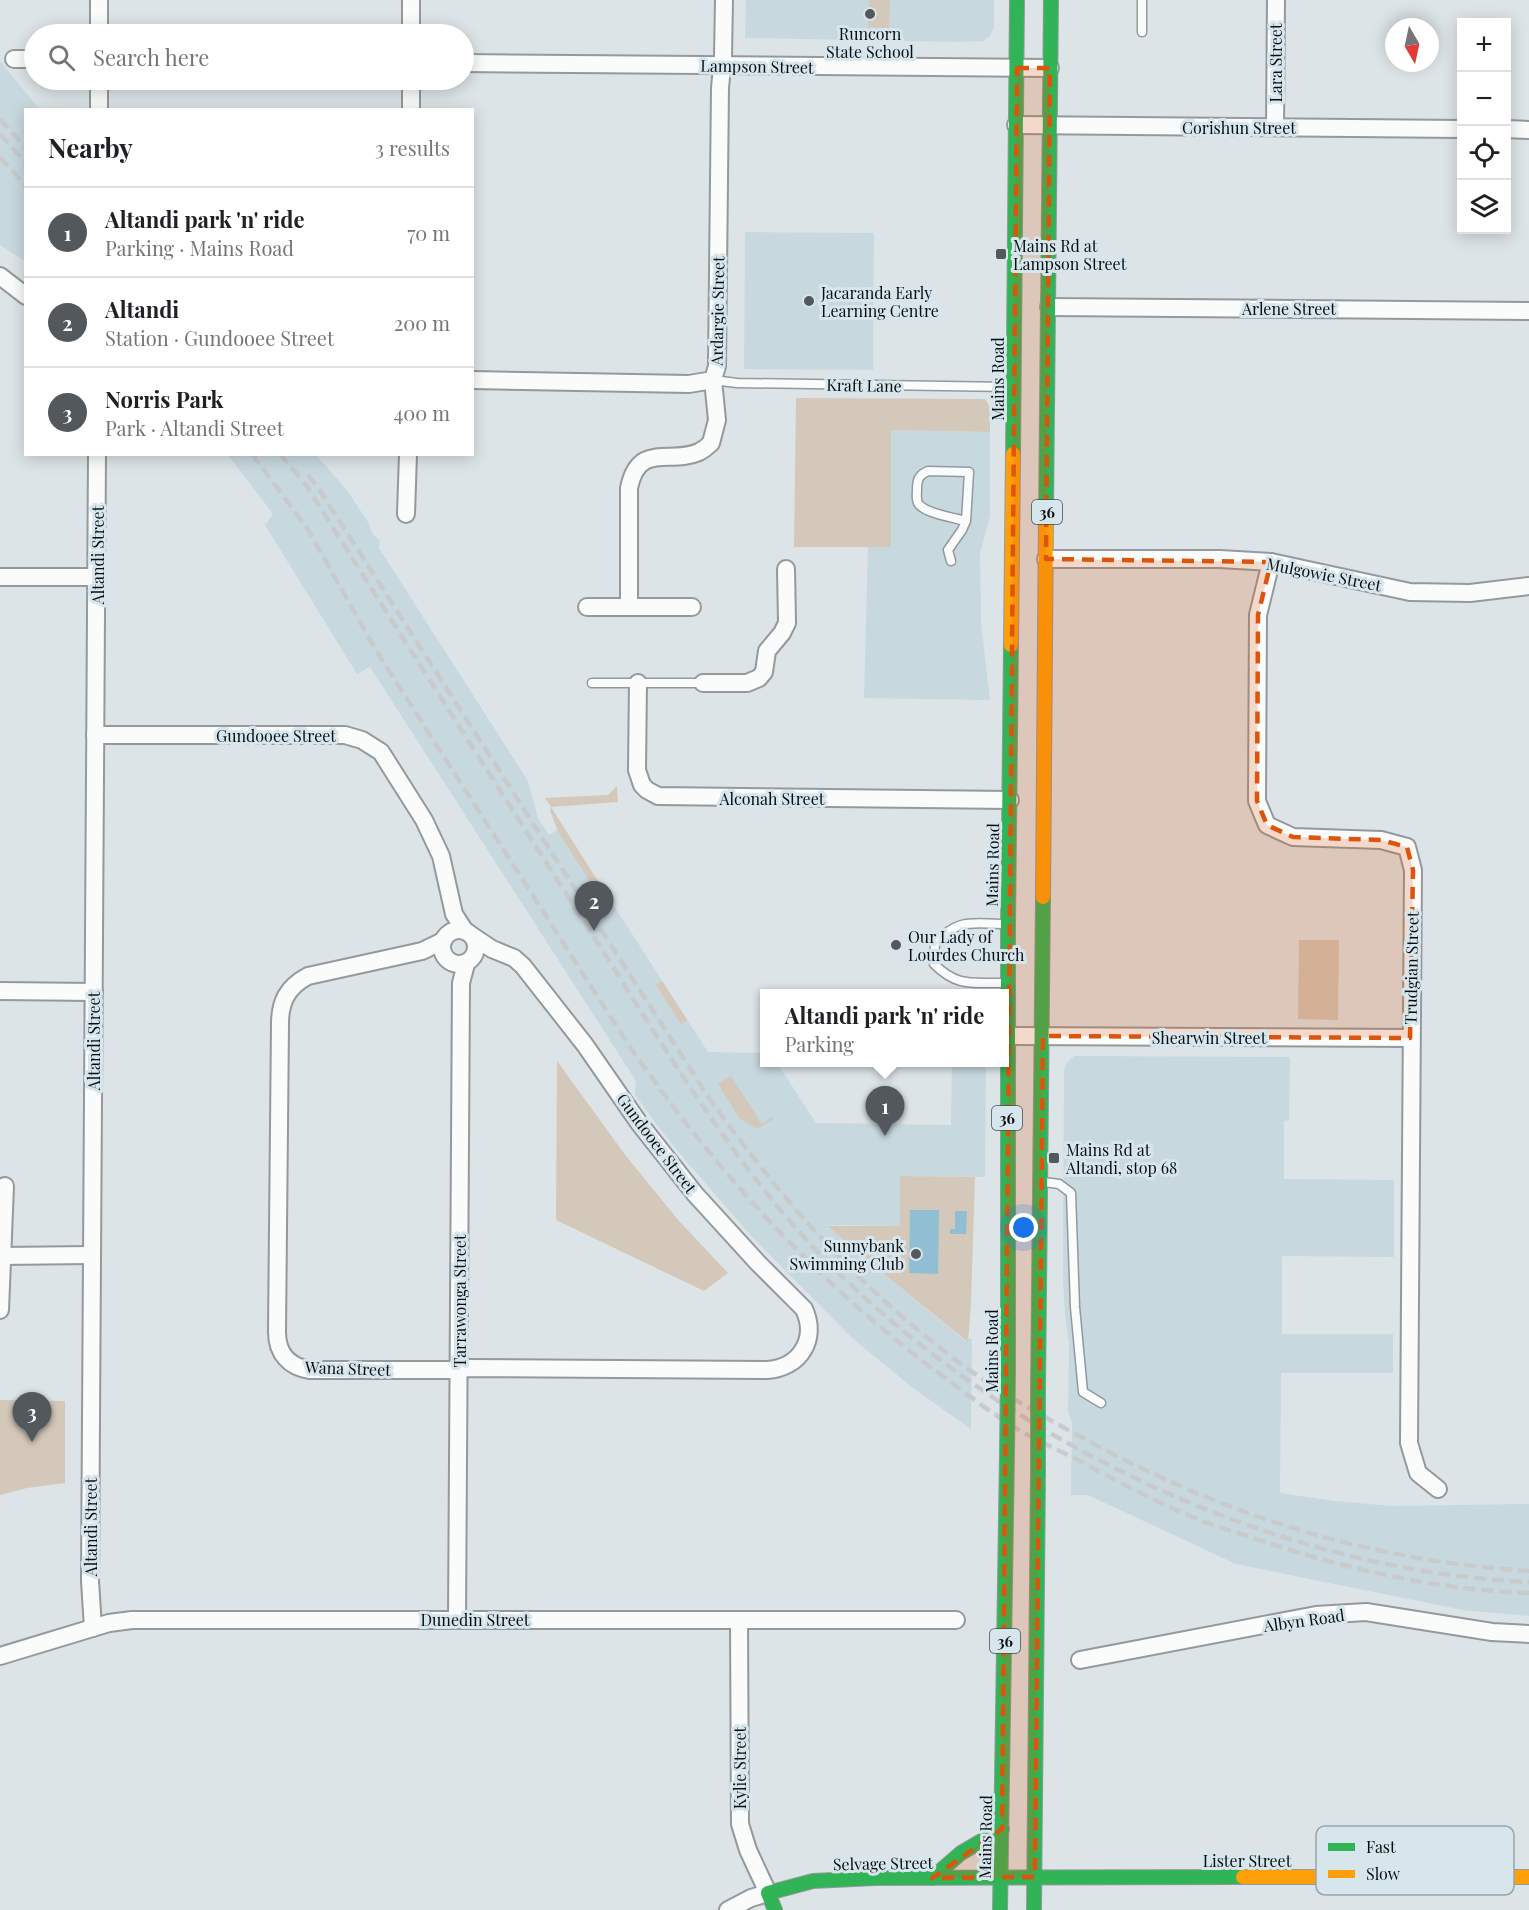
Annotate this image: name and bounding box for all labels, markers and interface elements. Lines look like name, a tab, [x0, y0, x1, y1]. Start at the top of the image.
marker: Runcorn State School	[863, 7, 877, 21]
north arrow	[1385, 18, 1439, 72]
map controls	[1457, 18, 1511, 234]
button: +	[1457, 18, 1511, 72]
place label: Runcorn State School	[826, 23, 914, 62]
street label: Lara Street	[1265, 23, 1286, 103]
search box	[24, 24, 474, 90]
icon: search	[45, 41, 78, 74]
text: Search here	[93, 42, 209, 72]
street label: Lampson Street	[700, 55, 814, 77]
button: −	[1457, 72, 1511, 126]
street label: Corishun Street	[1182, 117, 1296, 138]
button: locate	[1457, 126, 1511, 180]
text: Nearby	[48, 130, 133, 165]
text: 3 results	[375, 134, 450, 161]
button: layers	[1457, 180, 1511, 234]
text: Altandi park 'n' ride	[105, 204, 305, 234]
text: 1	[64, 219, 71, 246]
text: 70 m	[407, 219, 450, 246]
text: Parking · Mains Road	[105, 234, 294, 261]
place label: Mains Rd at Lampson Street	[1013, 235, 1127, 274]
marker: Mains Rd at Lampson Street	[994, 247, 1008, 261]
street label: Ardargie Street	[706, 256, 728, 367]
place label: Jacaranda Early Learning Centre	[820, 282, 939, 321]
text: Altandi	[105, 294, 179, 324]
marker: Jacaranda Early Learning Centre	[802, 294, 816, 308]
street label: Arlene Street	[1241, 298, 1336, 319]
text: 2	[62, 309, 73, 336]
text: 200 m	[394, 309, 450, 336]
text: Station · Gundooee Street	[105, 324, 334, 351]
street label: Mains Road	[987, 337, 1008, 421]
street label: Kraft Lane	[826, 374, 902, 396]
text: Norris Park	[105, 384, 223, 414]
text: 3	[63, 399, 72, 426]
text: 400 m	[393, 399, 450, 426]
text: Park · Altandi Street	[105, 414, 284, 441]
road number: 36	[1032, 500, 1062, 524]
street label: Altandi Street	[87, 505, 108, 605]
street label: Mulgowie Street	[1265, 553, 1384, 595]
street label: Gundooee Street	[216, 725, 336, 746]
street label: Alconah Street	[719, 788, 825, 809]
street label: Mains Road	[981, 823, 1003, 907]
pin: 2	[574, 882, 614, 931]
street label: Trudgian Street	[1400, 911, 1422, 1025]
place label: Our Lady of Lourdes Church	[908, 926, 1025, 965]
marker: Our Lady of Lourdes Church	[889, 938, 903, 952]
popup	[760, 989, 1009, 1067]
street label: Altandi Street	[83, 991, 104, 1091]
text: Altandi park 'n' ride	[785, 1000, 984, 1030]
street label: Shearwin Street	[1152, 1027, 1267, 1048]
text: Parking	[785, 1030, 854, 1057]
pin: 1	[866, 1086, 904, 1136]
street label: Gundooee Street	[612, 1089, 702, 1198]
road number: 36	[992, 1106, 1022, 1130]
place label: Mains Rd at Altandi, stop 68	[1065, 1139, 1177, 1178]
marker: Mains Rd at Altandi, stop 68	[1047, 1151, 1061, 1165]
your location	[1009, 1213, 1038, 1242]
street label: Tarrawonga Street	[449, 1234, 470, 1368]
place label: Sunnybank Swimming Club	[790, 1235, 904, 1274]
marker: Sunnybank Swimming Club	[909, 1247, 923, 1261]
street label: Mains Road	[981, 1309, 1002, 1393]
street label: Wana Street	[304, 1356, 392, 1380]
pin: 3	[12, 1392, 51, 1442]
street label: Altandi Street	[80, 1477, 101, 1577]
street label: Albyn Road	[1261, 1604, 1346, 1636]
street label: Dunedin Street	[421, 1609, 530, 1630]
road number: 36	[990, 1629, 1020, 1653]
street label: Kylie Street	[729, 1726, 750, 1809]
street label: Mains Road	[974, 1795, 996, 1879]
legend	[1316, 1826, 1514, 1895]
text: Fast	[1366, 1836, 1396, 1857]
street label: Lister Street	[1203, 1850, 1292, 1871]
street label: Selvage Street	[833, 1852, 934, 1874]
text: Slow	[1366, 1863, 1401, 1884]

